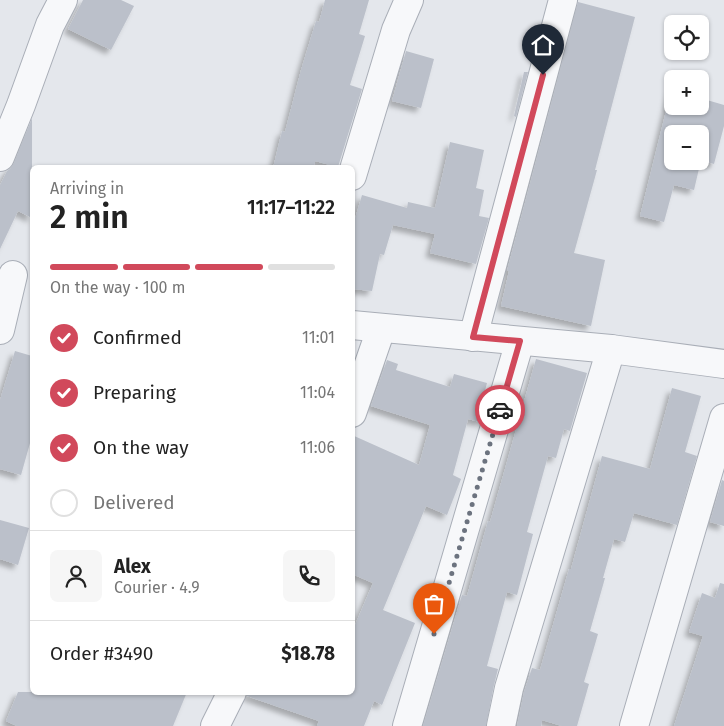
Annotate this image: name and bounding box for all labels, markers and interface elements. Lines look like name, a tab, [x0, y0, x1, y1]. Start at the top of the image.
map controls	[664, 15, 709, 170]
button: locate	[664, 15, 709, 60]
pin	[522, 24, 564, 75]
icon: home	[529, 31, 557, 59]
button: +	[664, 70, 709, 115]
button: −	[664, 125, 709, 170]
text: Arriving in	[50, 179, 124, 198]
text: 11:17–11:22	[247, 196, 335, 219]
text: 2 min	[50, 198, 129, 236]
text: On the way · 100 m	[50, 278, 185, 297]
icon: check	[50, 324, 78, 352]
text: Confirmed	[93, 326, 182, 349]
text: 11:01	[302, 328, 335, 347]
icon: check	[50, 379, 78, 407]
text: Preparing	[93, 381, 176, 404]
text: 11:04	[300, 383, 335, 402]
courier	[475, 385, 525, 435]
icon: car	[486, 396, 514, 424]
icon: check	[50, 434, 78, 462]
text: On the way	[93, 436, 189, 459]
text: 11:06	[300, 438, 335, 457]
text: Delivered	[93, 491, 175, 514]
button: person	[50, 550, 102, 602]
button: phone	[283, 550, 335, 602]
text: Alex	[114, 555, 151, 578]
text: Courier · 4.9	[114, 578, 200, 597]
pin	[413, 583, 455, 634]
icon: bag	[420, 590, 448, 618]
text: Order #3490	[50, 642, 153, 665]
text: $18.78	[281, 642, 335, 665]

